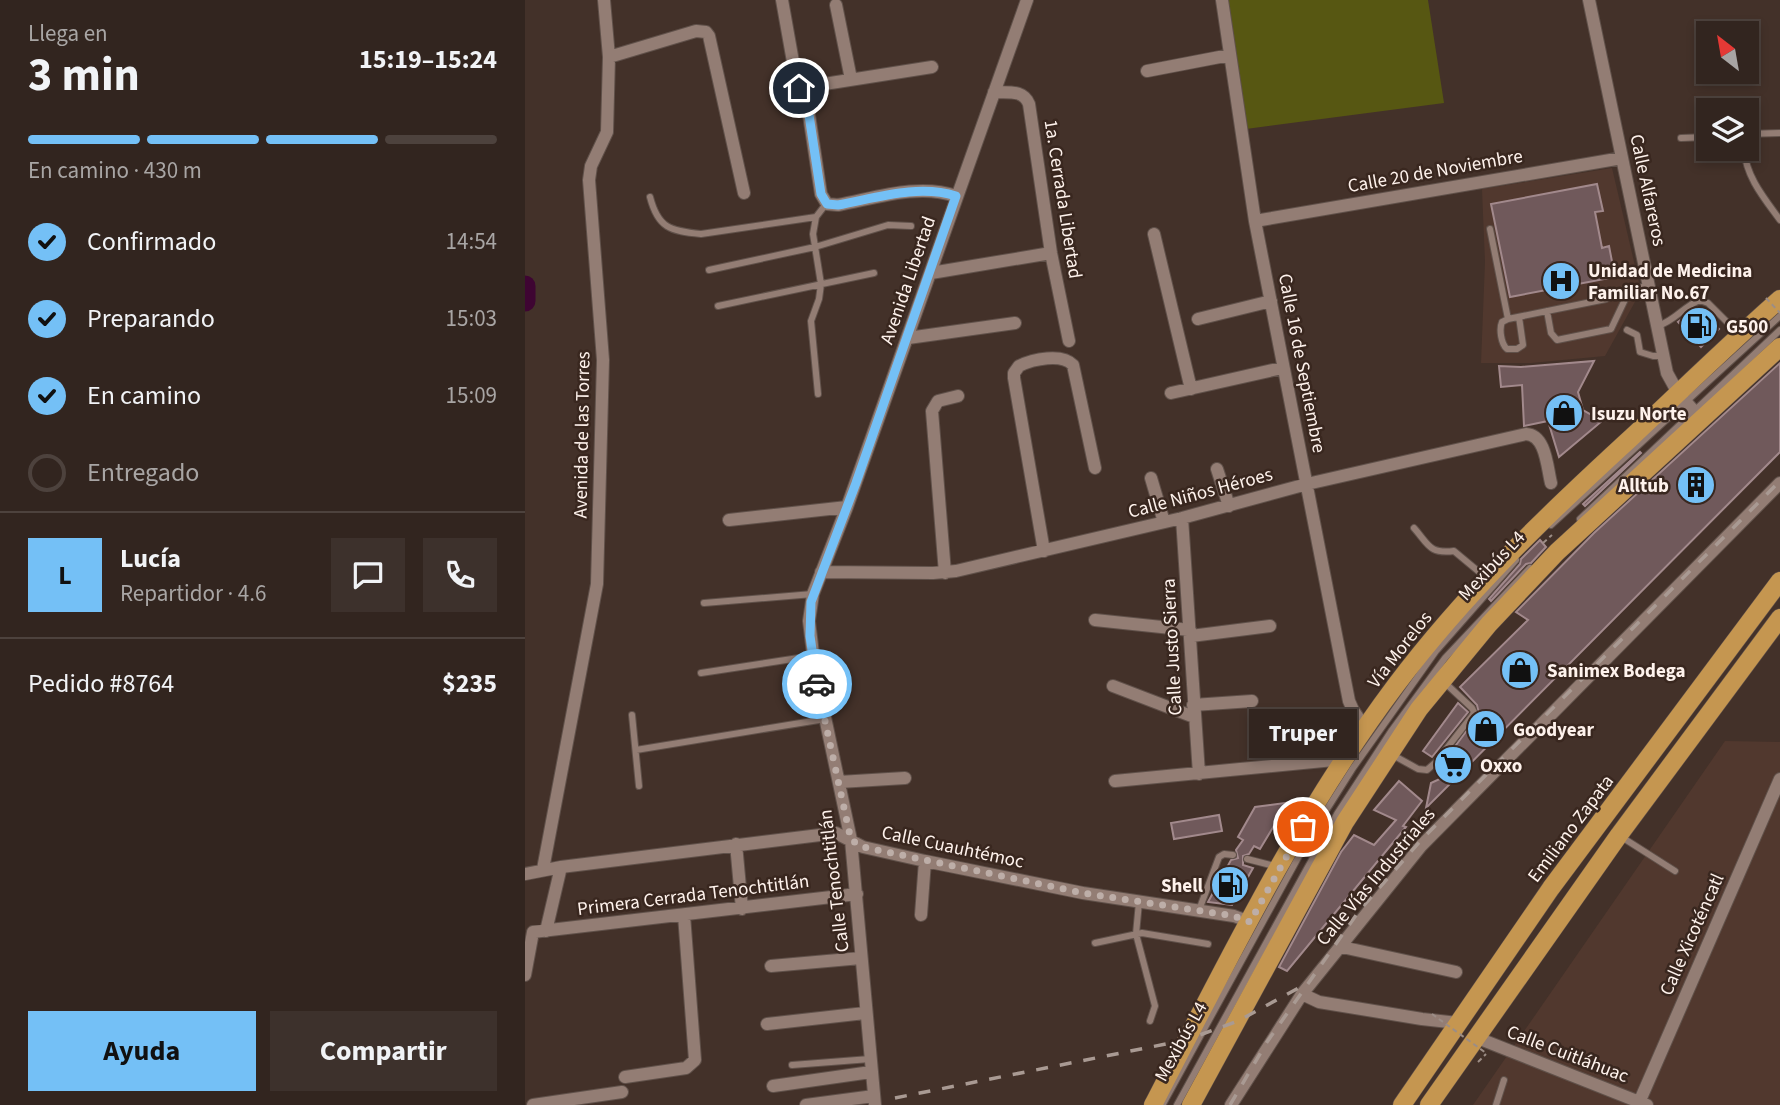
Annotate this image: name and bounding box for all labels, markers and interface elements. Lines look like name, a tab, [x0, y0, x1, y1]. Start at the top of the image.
text: Llega en	[28, 17, 108, 50]
north arrow	[1696, 21, 1759, 84]
map controls	[1696, 21, 1759, 161]
text: 15:19–15:24	[359, 41, 497, 78]
text: 3 min	[28, 43, 140, 108]
pin	[769, 58, 829, 118]
icon: home	[780, 69, 818, 107]
button: layers	[1696, 98, 1759, 161]
street label: 1a. Cerrada Libertad	[1037, 118, 1088, 281]
street label: Calle Alfareros	[1623, 132, 1673, 249]
street label: Calle 20 de Noviembre	[1346, 143, 1525, 200]
text: En camino · 430 m	[28, 154, 202, 187]
street label: Avenida Libertad	[874, 213, 943, 348]
icon: check	[28, 223, 66, 261]
text: Confirmado	[87, 223, 216, 260]
text: 14:54	[446, 225, 497, 258]
place label: Unidad de Medicina Familiar No.67	[1588, 258, 1752, 307]
hospital icon: Unidad de Medicina Familiar No.67	[1540, 260, 1582, 302]
street label: Calle 16 de Septiembre	[1271, 271, 1332, 455]
icon: check	[28, 300, 66, 338]
text: Preparando	[87, 300, 215, 337]
text: 15:03	[446, 302, 497, 335]
fuel station icon: G500	[1678, 305, 1720, 347]
place label: G500	[1726, 314, 1768, 341]
street label: Avenida de las Torres	[568, 351, 597, 519]
icon: check	[28, 377, 66, 415]
text: En camino	[87, 377, 201, 414]
text: 15:09	[446, 379, 497, 412]
shop icon: Isuzu Norte	[1543, 392, 1585, 434]
place label: Isuzu Norte	[1591, 401, 1687, 428]
text: Entregado	[87, 454, 199, 491]
street label: Calle Niños Héroes	[1125, 461, 1276, 526]
building icon: Alltub	[1675, 464, 1717, 506]
place label: Alltub	[1617, 473, 1669, 500]
street label: Mexibús L4	[1452, 525, 1532, 607]
button: chat	[331, 538, 405, 612]
button: phone	[423, 538, 497, 612]
text: Lucía	[120, 540, 181, 577]
text: L	[58, 557, 72, 594]
text: Repartidor · 4.6	[120, 577, 266, 610]
street label: Calle Justo Sierra	[1155, 578, 1190, 716]
street label: Vía Morelos	[1362, 606, 1439, 694]
courier	[782, 649, 852, 719]
shop icon: Sanimex Bodega	[1499, 649, 1541, 691]
place label: Sanimex Bodega	[1547, 658, 1685, 685]
text: Pedido #8764	[28, 665, 174, 702]
text: $235	[442, 665, 497, 702]
icon: car	[798, 665, 836, 703]
callout: Truper	[1249, 708, 1357, 757]
shop icon: Goodyear	[1465, 708, 1507, 750]
text: Truper	[1269, 717, 1337, 750]
place label: Goodyear	[1513, 717, 1594, 744]
supermarket icon: Oxxo	[1432, 744, 1474, 786]
place label: Oxxo	[1480, 753, 1522, 780]
street label: Emiliano Zapata	[1522, 769, 1621, 888]
pin	[1273, 797, 1333, 857]
street label: Calle Vías Industriales	[1310, 802, 1442, 952]
street label: Calle Tenochtitlán	[812, 808, 857, 954]
icon: bag	[1284, 808, 1322, 846]
street label: Calle Cuauhtémoc	[879, 819, 1027, 876]
fuel station icon: Shell	[1209, 864, 1251, 906]
street label: Primera Cerrada Tenochtitlán	[576, 868, 811, 923]
street label: Calle Xicoténcatl	[1653, 869, 1731, 1000]
place label: Shell	[1161, 873, 1204, 900]
street label: Mexibús L4	[1148, 997, 1214, 1087]
button: Ayuda	[28, 1011, 256, 1091]
button: Compartir	[270, 1011, 497, 1091]
street label: Calle Cuitláhuac	[1503, 1019, 1633, 1090]

